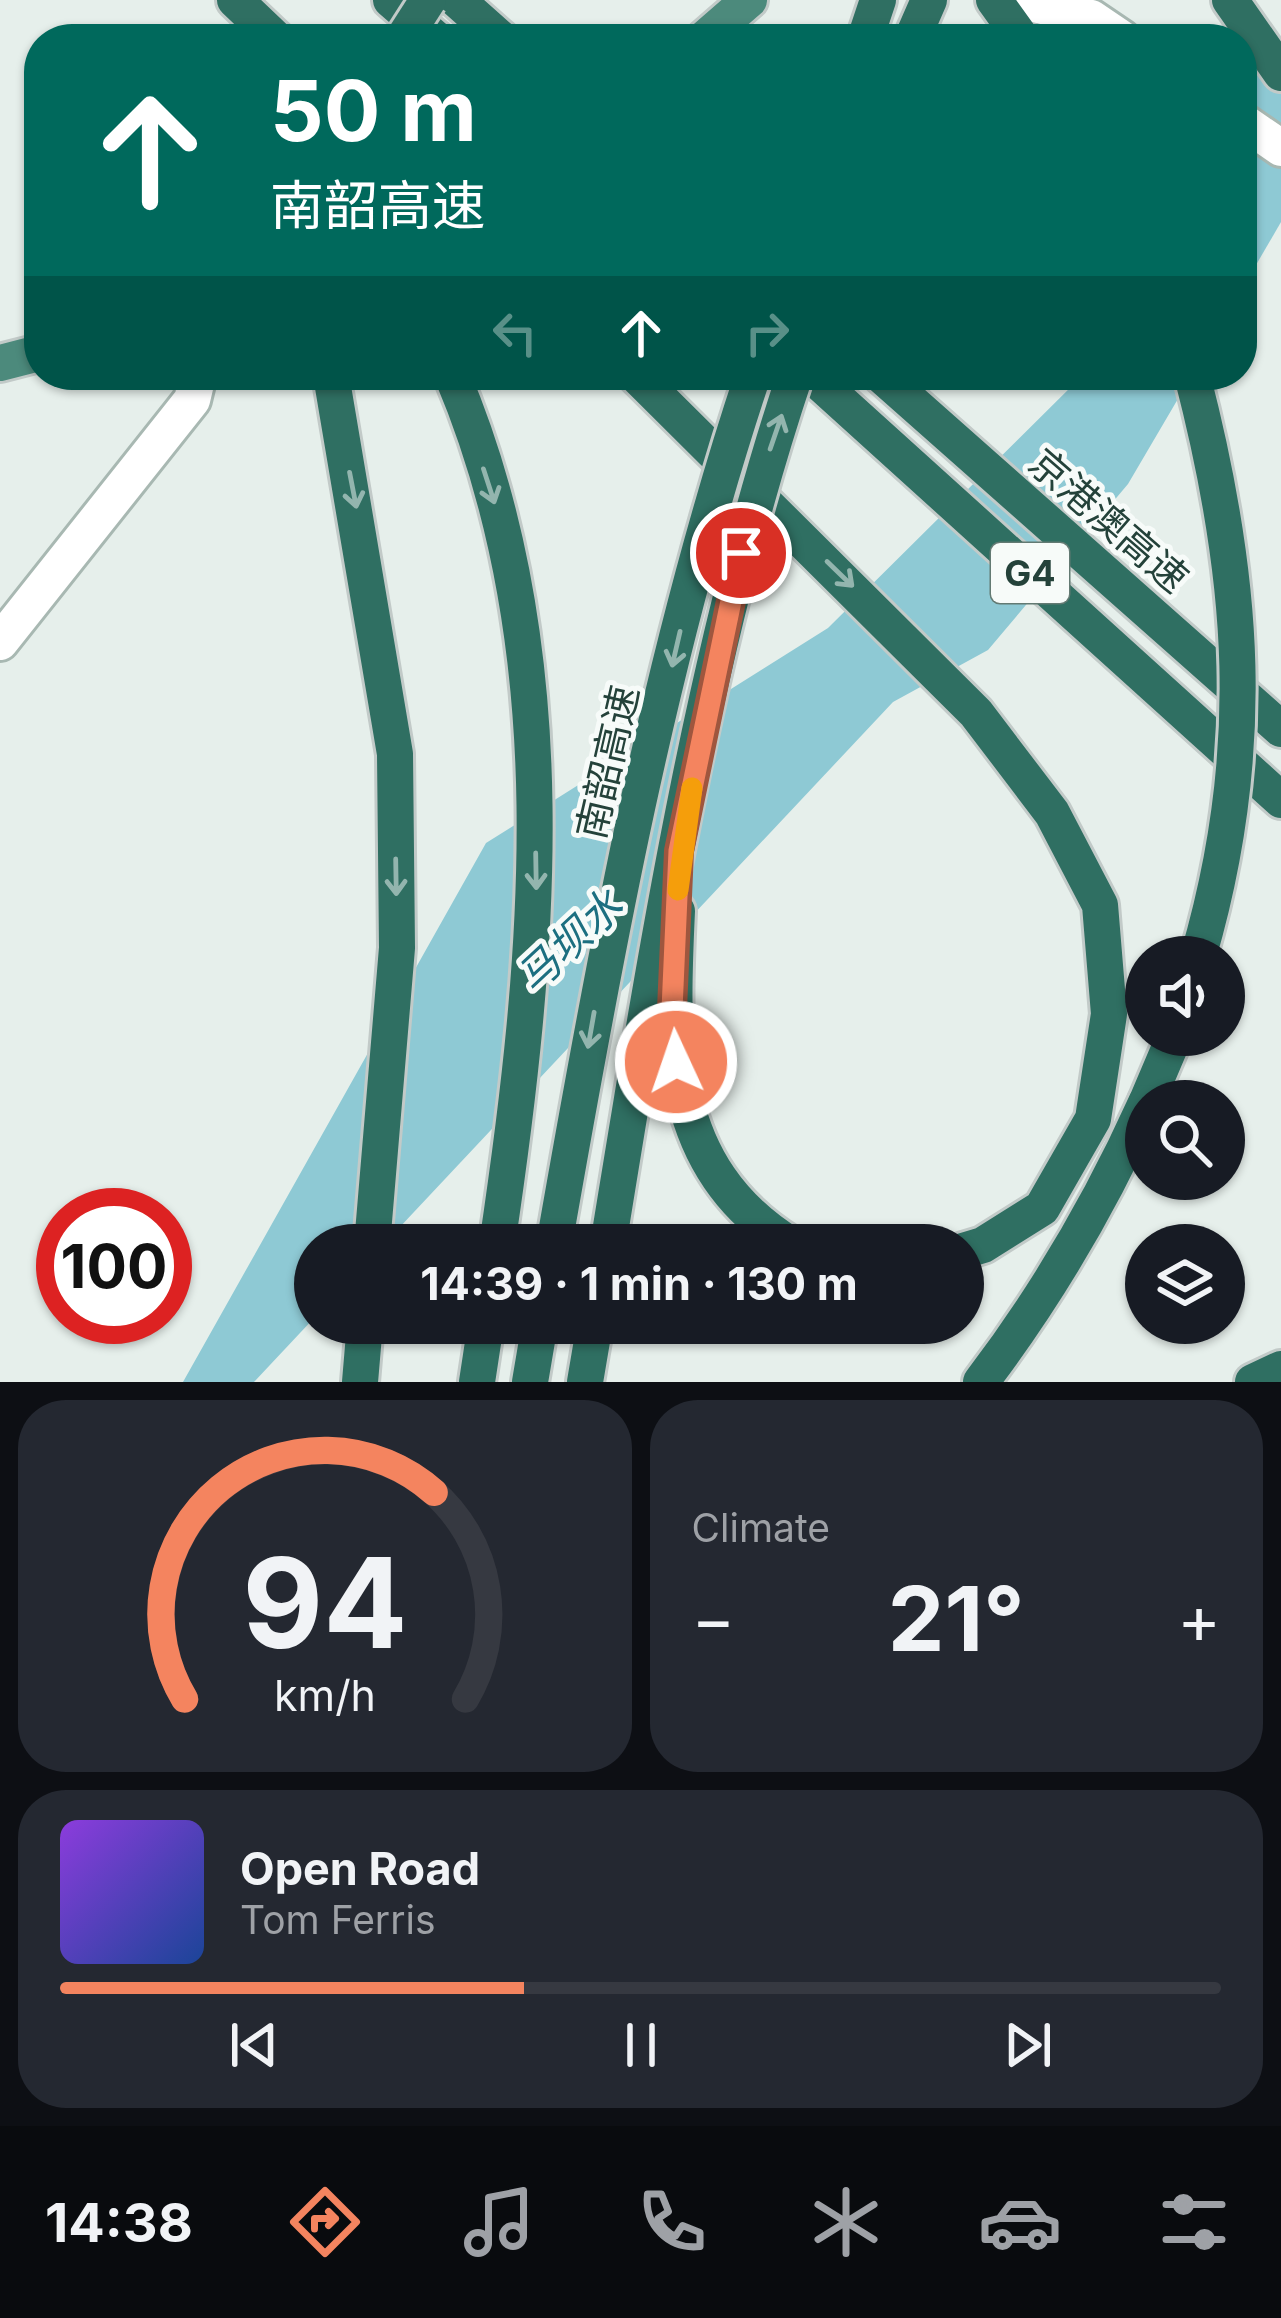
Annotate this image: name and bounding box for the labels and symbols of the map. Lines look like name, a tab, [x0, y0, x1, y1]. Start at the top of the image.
one-way arrow	[767, 414, 788, 451]
street label: 京港澳高速	[1020, 438, 1198, 602]
one-way arrow	[479, 466, 501, 504]
one-way arrow	[343, 470, 365, 509]
pin	[690, 502, 792, 604]
road number: G4	[991, 543, 1069, 603]
one-way arrow	[825, 559, 854, 587]
one-way arrow	[663, 629, 686, 667]
street label: 南韶高速	[567, 681, 647, 843]
one-way arrow	[525, 851, 547, 890]
one-way arrow	[385, 857, 408, 896]
water label: 马坝水	[506, 878, 634, 1003]
position arrow	[613, 999, 739, 1125]
one-way arrow	[579, 1009, 602, 1048]
speed limit sign: 100	[36, 1188, 192, 1344]

